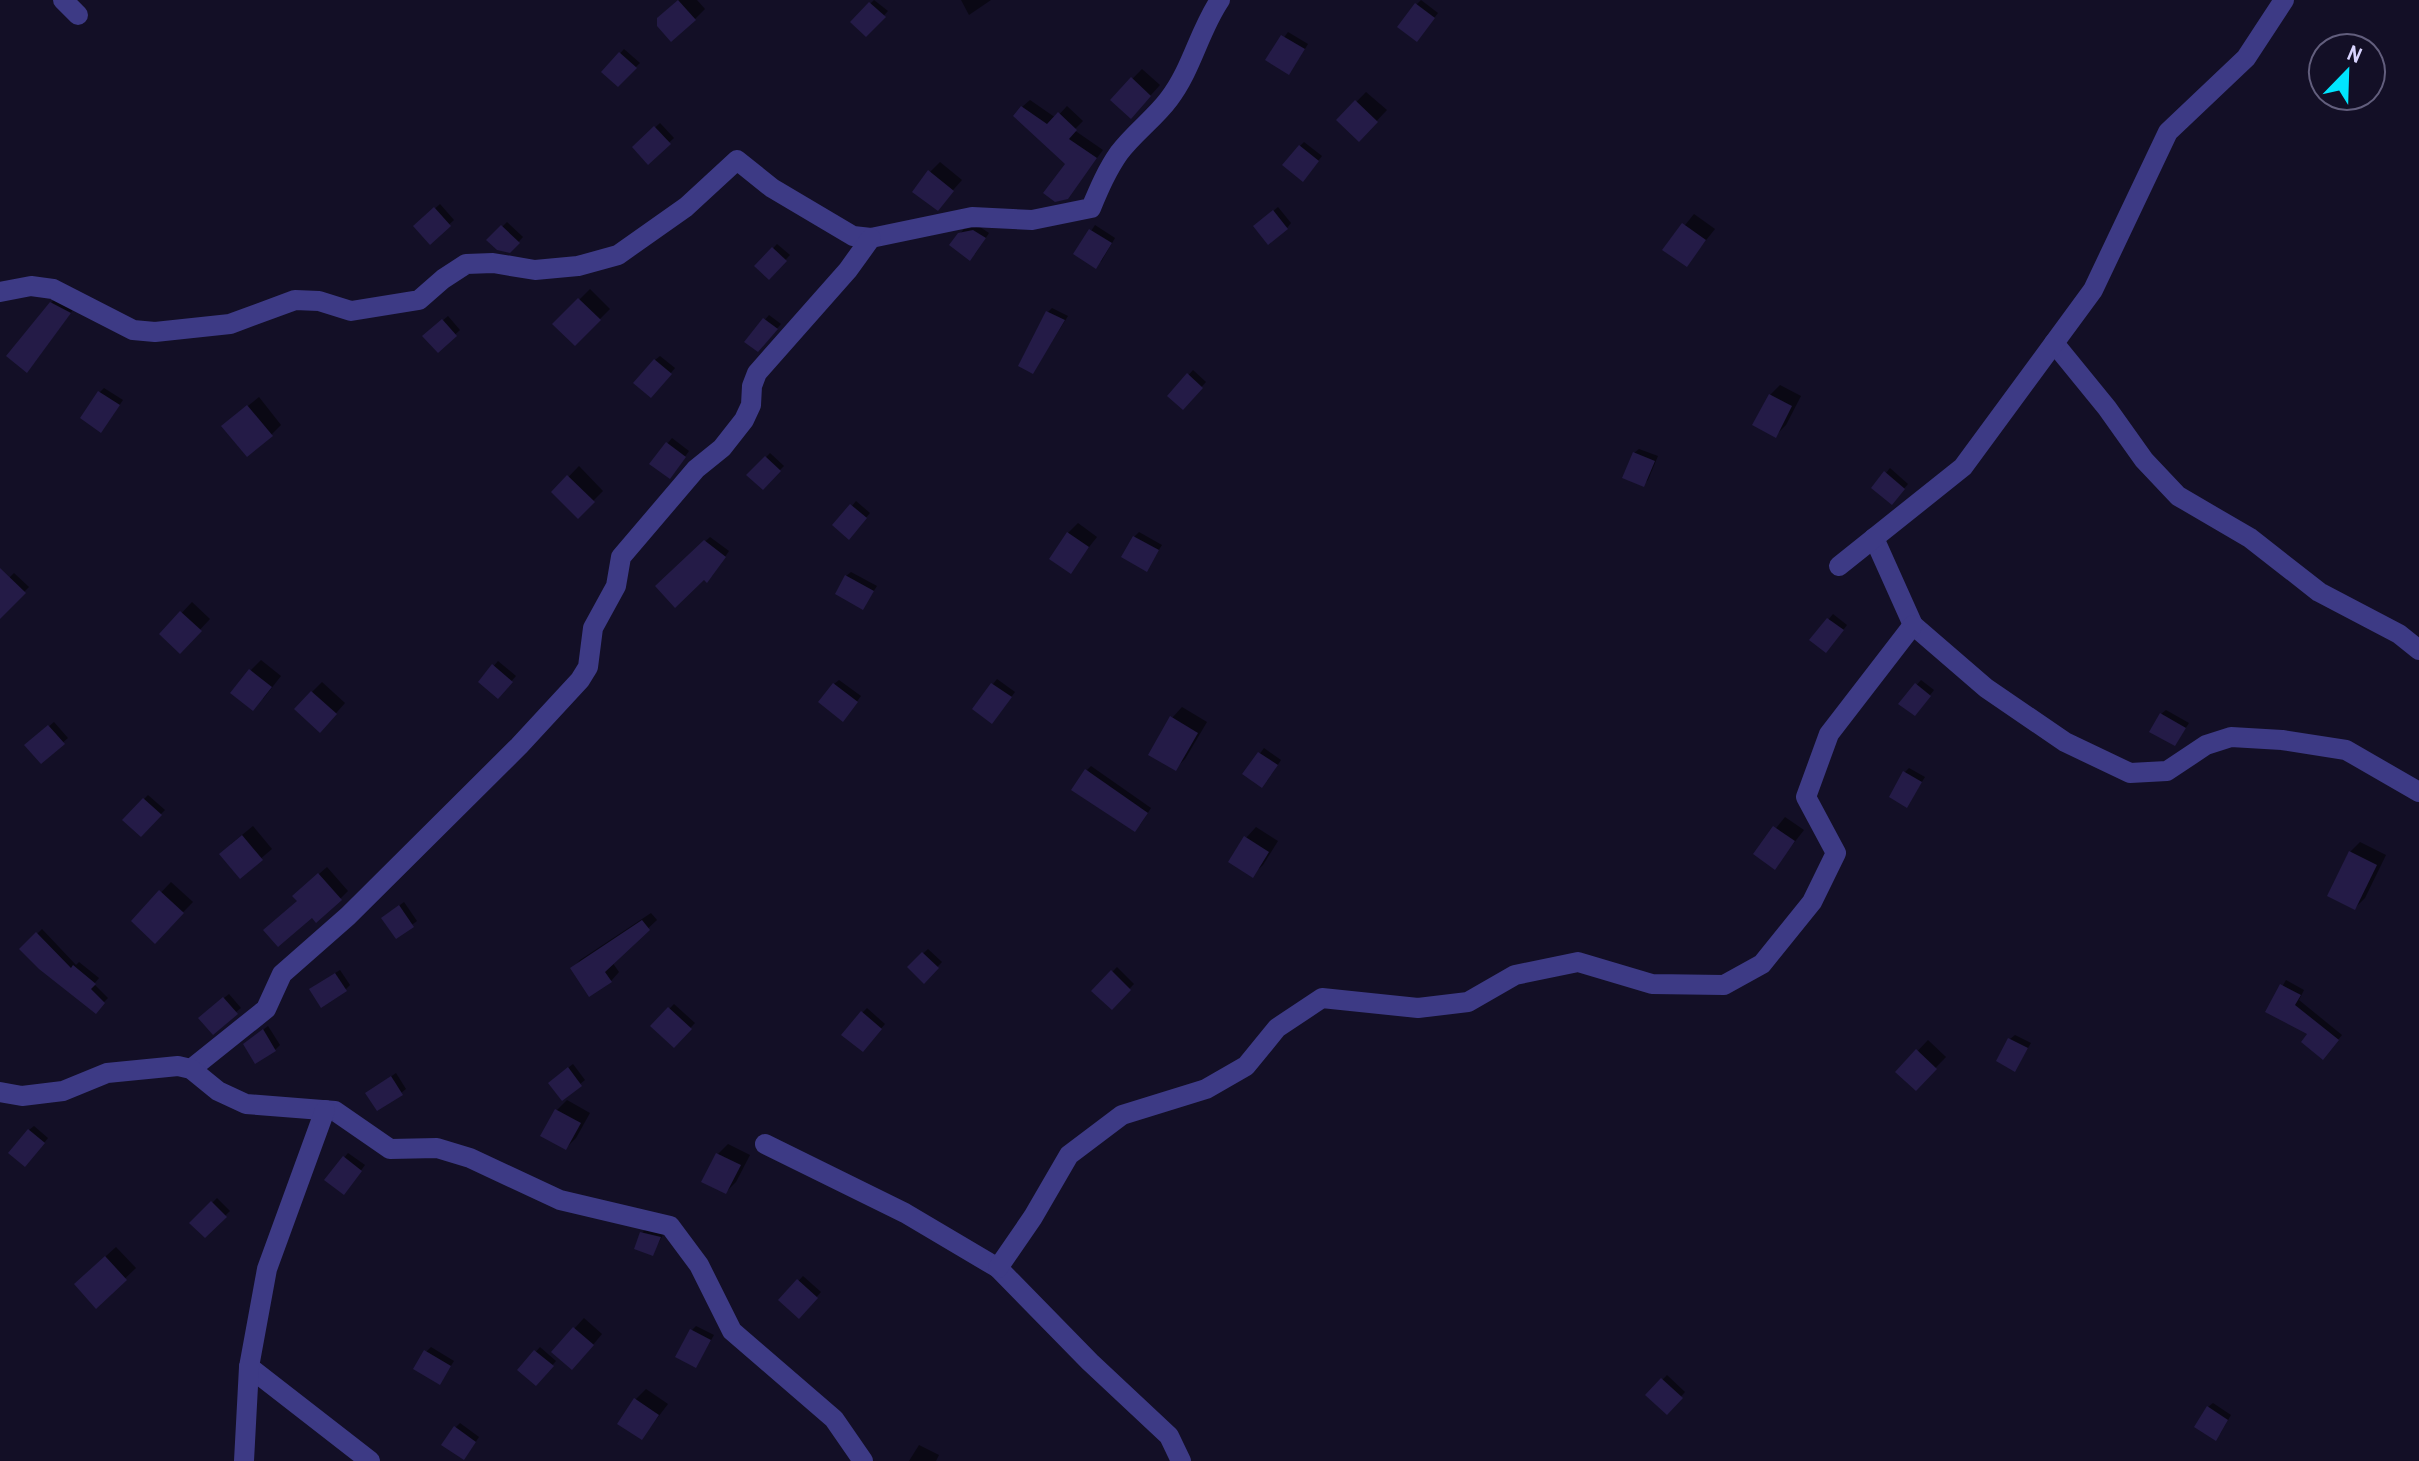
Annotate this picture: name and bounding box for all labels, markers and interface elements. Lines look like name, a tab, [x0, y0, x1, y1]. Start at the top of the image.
north arrow	[2307, 32, 2387, 112]
text: N	[2343, 37, 2367, 70]

